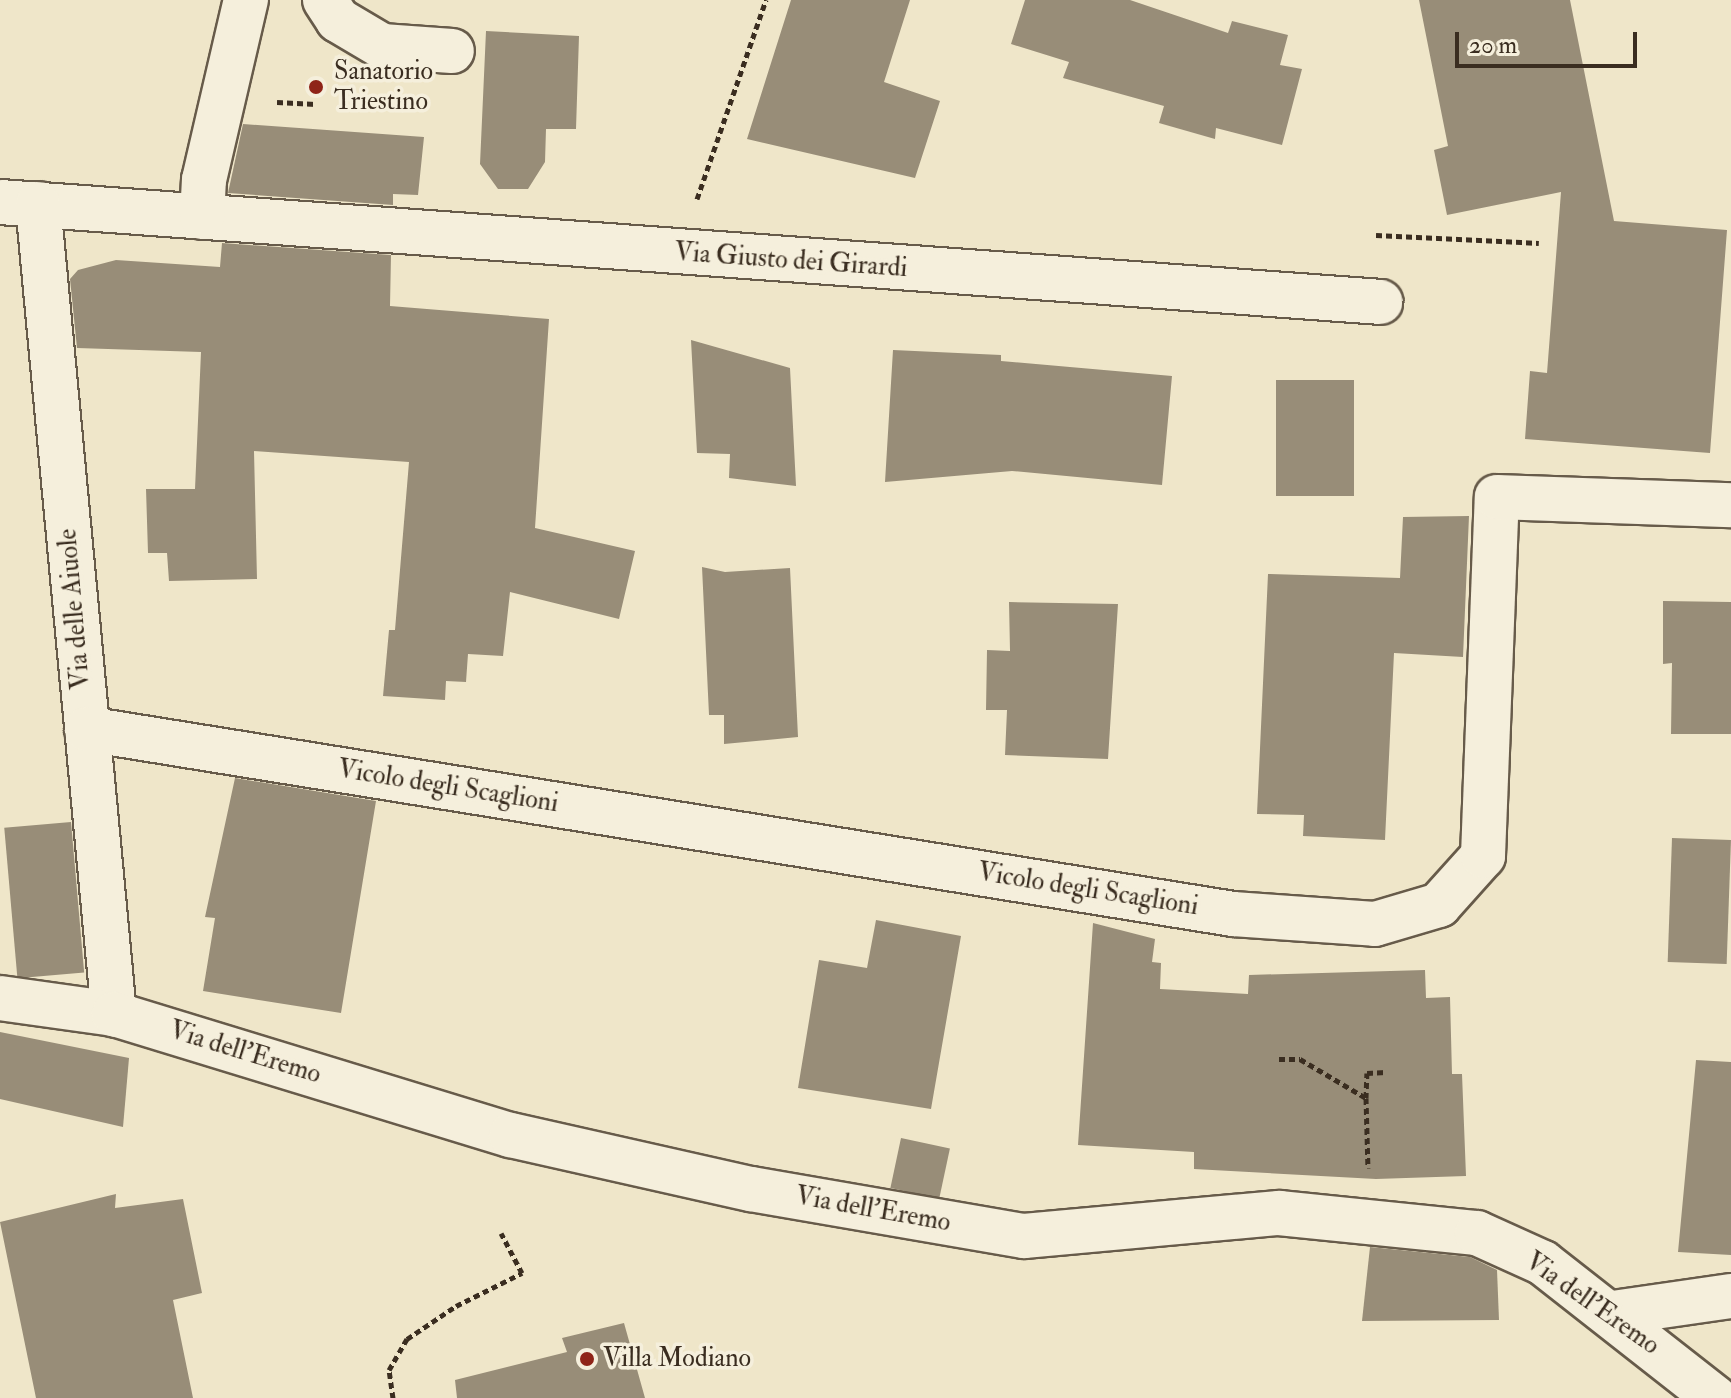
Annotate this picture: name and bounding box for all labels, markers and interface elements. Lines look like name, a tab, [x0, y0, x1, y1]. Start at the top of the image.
scale bar	[1459, 16, 1641, 66]
text: 20 m	[1469, 30, 1517, 61]
place label: Sanatorio Triestino	[334, 56, 433, 118]
marker: Sanatorio Triestino	[305, 76, 327, 98]
street label: Via Giusto dei Girardi	[674, 237, 908, 285]
street label: Via delle Aiuole	[52, 527, 98, 691]
street label: Vicolo degli Scaglioni	[336, 754, 560, 820]
street label: Vicolo degli Scaglioni	[976, 857, 1200, 923]
street label: Via dell'Eremo	[165, 1015, 325, 1091]
street label: Via dell'Eremo	[793, 1181, 953, 1239]
street label: Via dell'Eremo	[1519, 1246, 1665, 1362]
place label: Villa Modiano	[603, 1343, 751, 1375]
marker: Villa Modiano	[578, 1350, 596, 1368]

